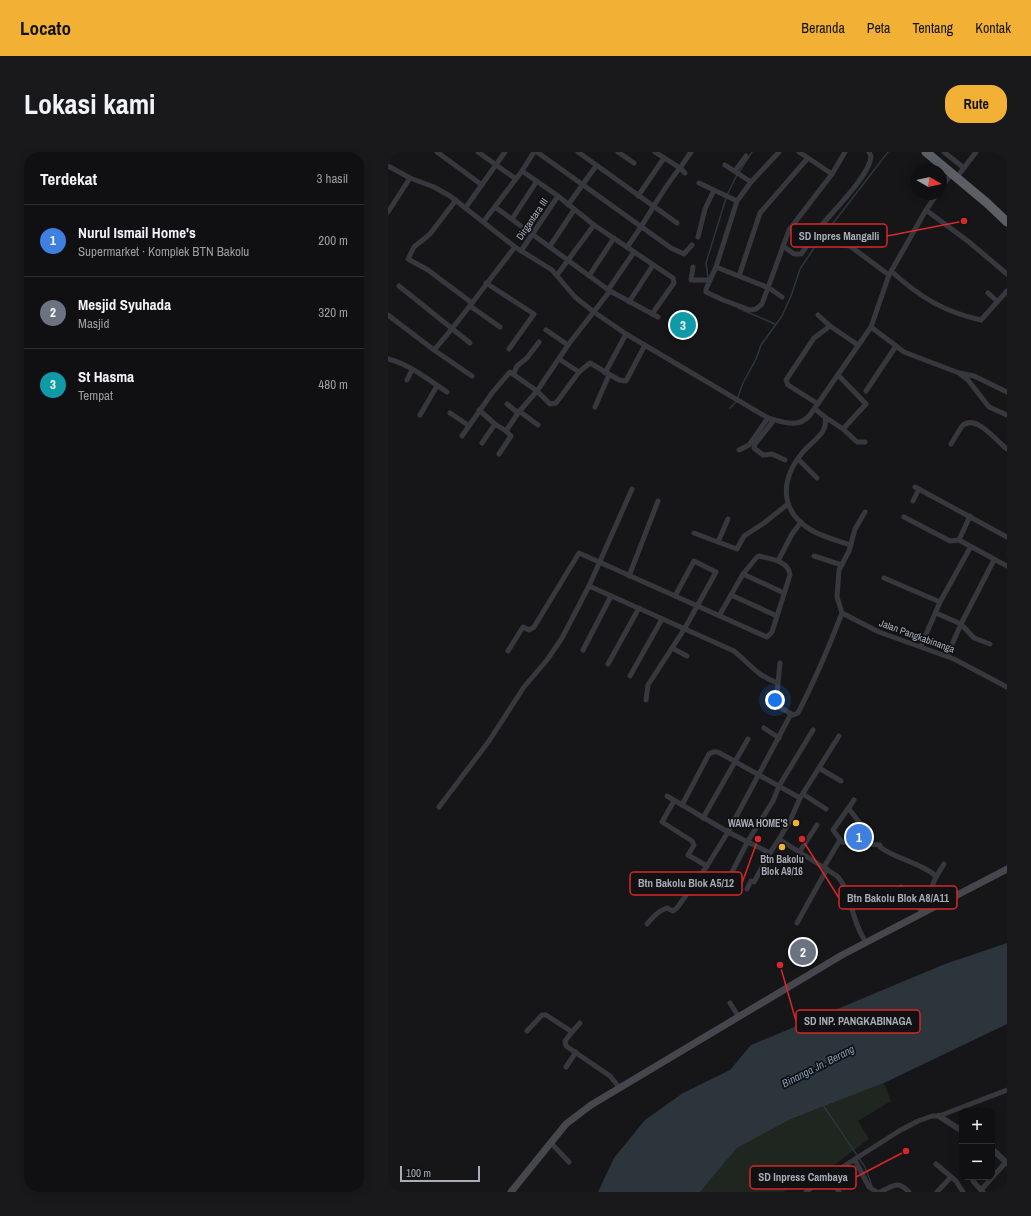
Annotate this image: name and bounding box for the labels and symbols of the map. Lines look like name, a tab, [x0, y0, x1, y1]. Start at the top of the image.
north arrow	[911, 164, 947, 200]
street label: Dirgantara III	[513, 196, 551, 242]
callout: SD Inpres Mangalli	[791, 224, 887, 247]
text: SD Inpres Mangalli	[799, 229, 879, 243]
pin: 3	[670, 310, 696, 340]
street label: Jalan Pangkabinanga	[877, 616, 957, 656]
your location	[765, 690, 785, 710]
place label: WAWA HOME'S	[728, 817, 789, 830]
marker: WAWA HOME'S	[791, 818, 801, 828]
pin: 1	[846, 822, 872, 852]
marker: Btn Bakolu Blok A9/16	[777, 842, 787, 852]
place label: Btn Bakolu Blok A9/16	[760, 853, 804, 878]
callout: Btn Bakolu Blok A5/12	[630, 872, 742, 895]
text: Btn Bakolu Blok A5/12	[638, 876, 734, 890]
callout: Btn Bakolu Blok A8/A11	[839, 886, 957, 909]
text: Btn Bakolu Blok A8/A11	[847, 891, 949, 905]
pin: 2	[790, 937, 816, 967]
callout: SD INP. PANGKABINAGA	[796, 1010, 920, 1033]
text: SD INP. PANGKABINAGA	[804, 1014, 912, 1028]
water label: Binanga Jn. Berang	[779, 1042, 857, 1090]
scale bar	[400, 1164, 480, 1183]
callout: SD Inpress Cambaya	[750, 1166, 856, 1189]
text: SD Inpress Cambaya	[758, 1170, 848, 1184]

